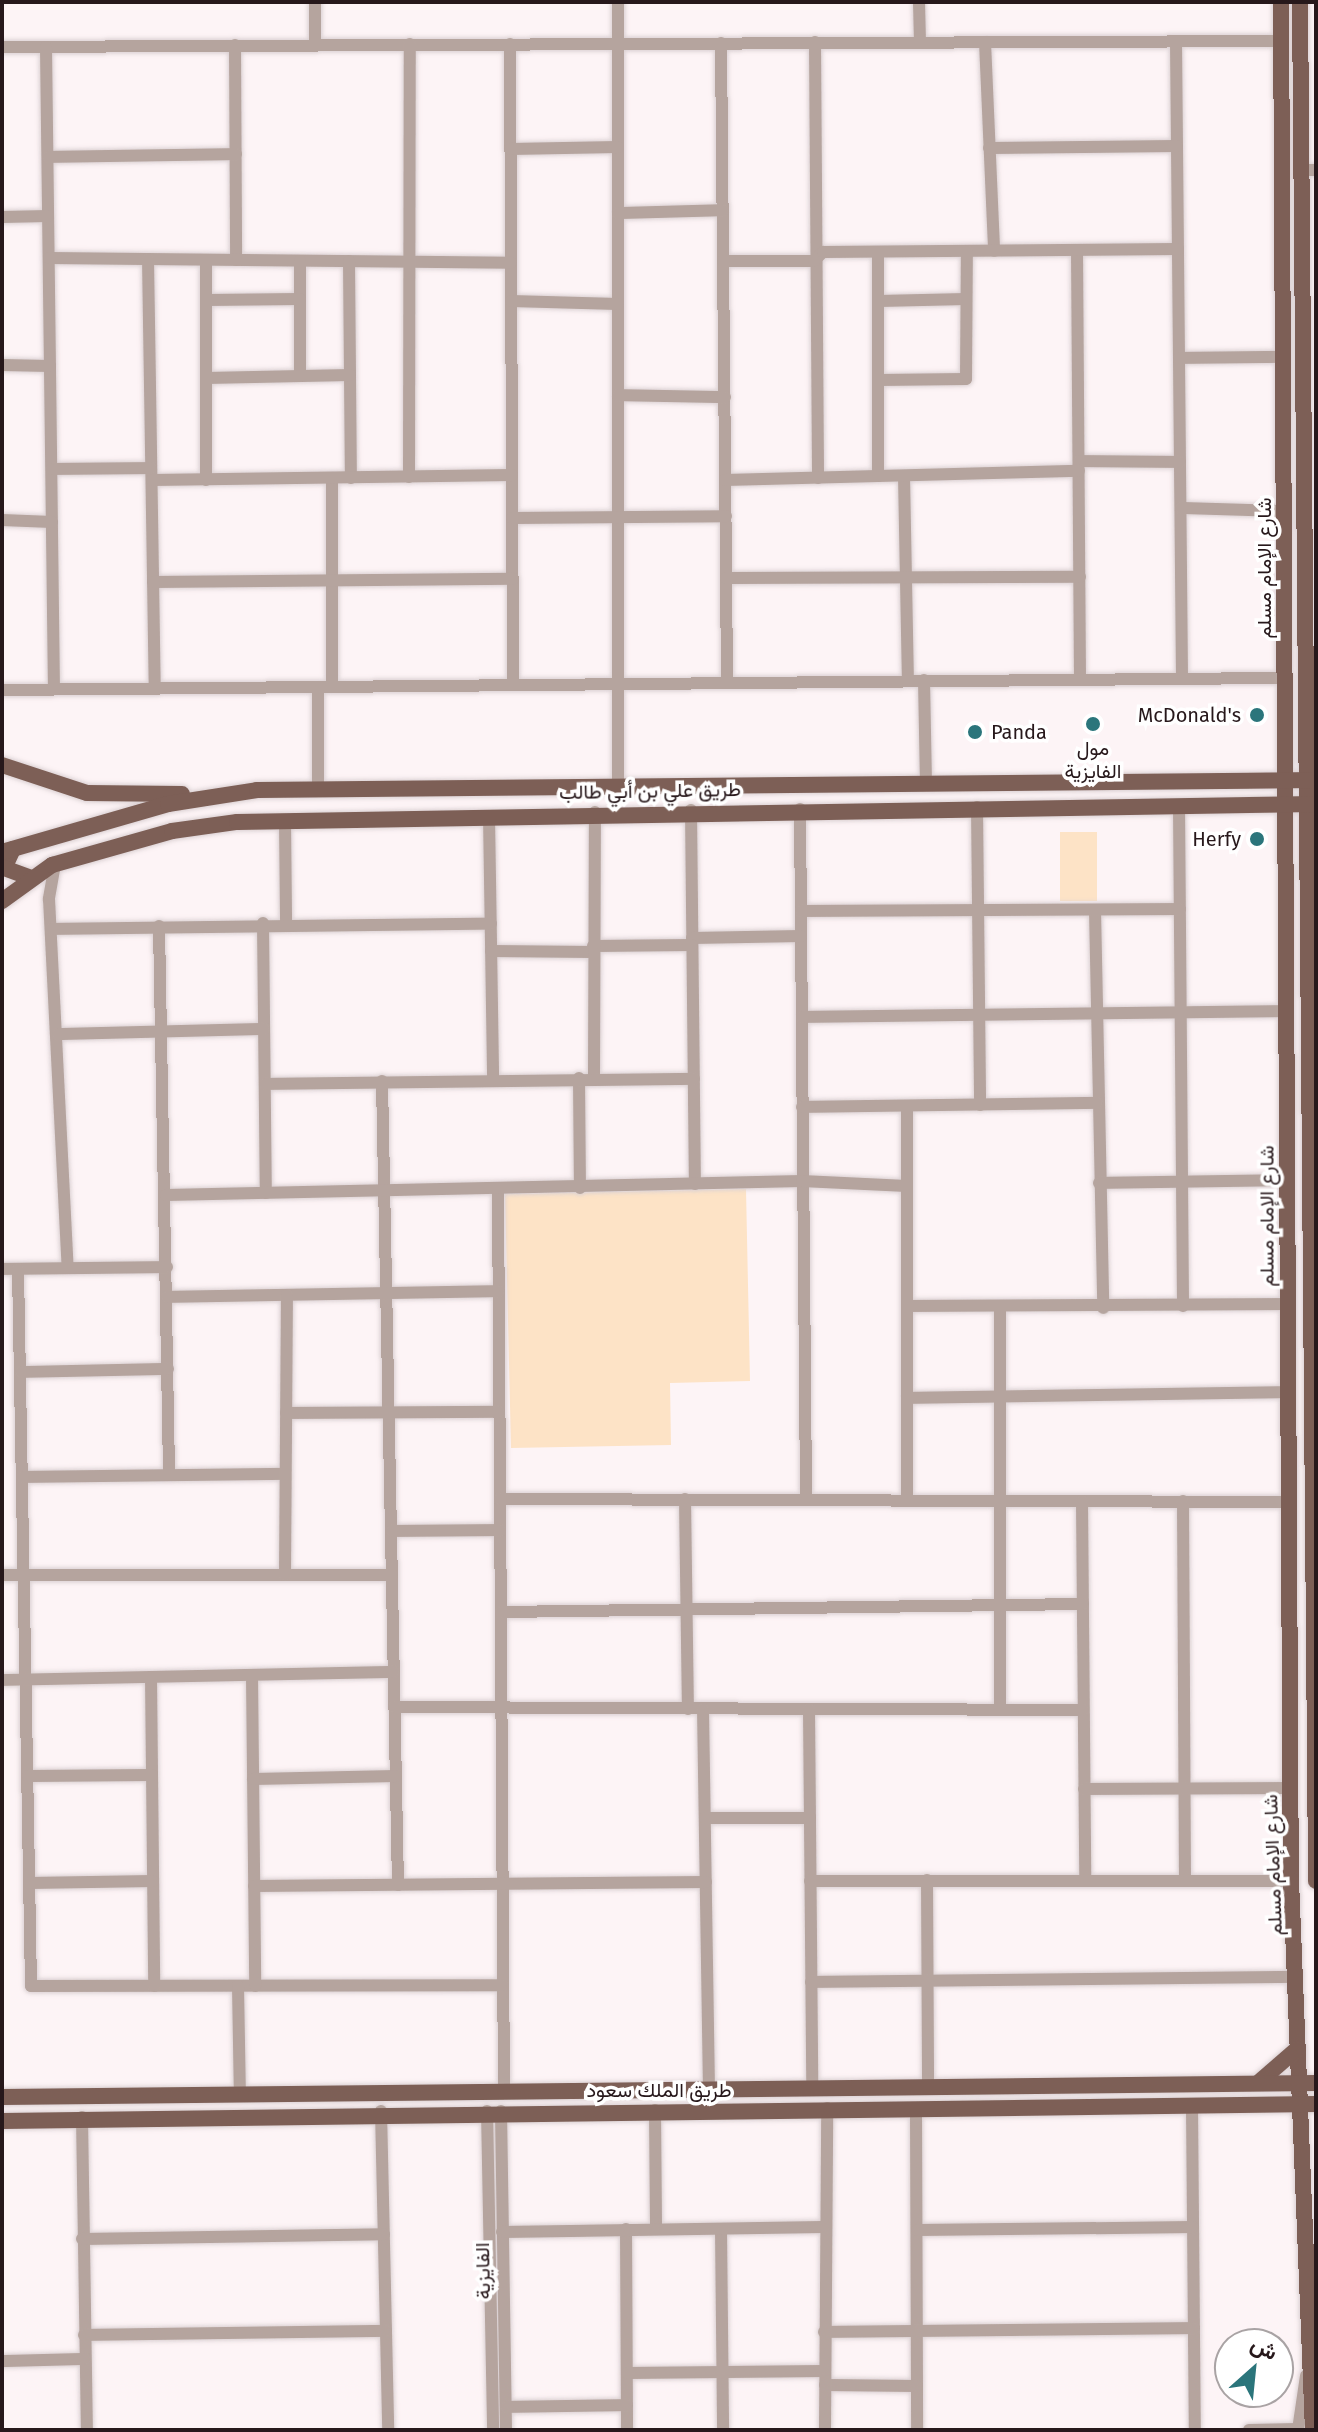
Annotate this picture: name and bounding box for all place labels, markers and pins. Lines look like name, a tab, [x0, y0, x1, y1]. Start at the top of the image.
place label: McDonald's	[1138, 703, 1241, 727]
marker: McDonald's	[1248, 706, 1266, 724]
marker: مول الفايزية	[1084, 715, 1102, 733]
place label: Panda	[991, 720, 1047, 744]
marker: Panda	[966, 723, 984, 741]
place label: مول الفايزية	[1065, 736, 1121, 783]
place label: Herfy	[1192, 827, 1241, 851]
marker: Herfy	[1248, 830, 1266, 848]

